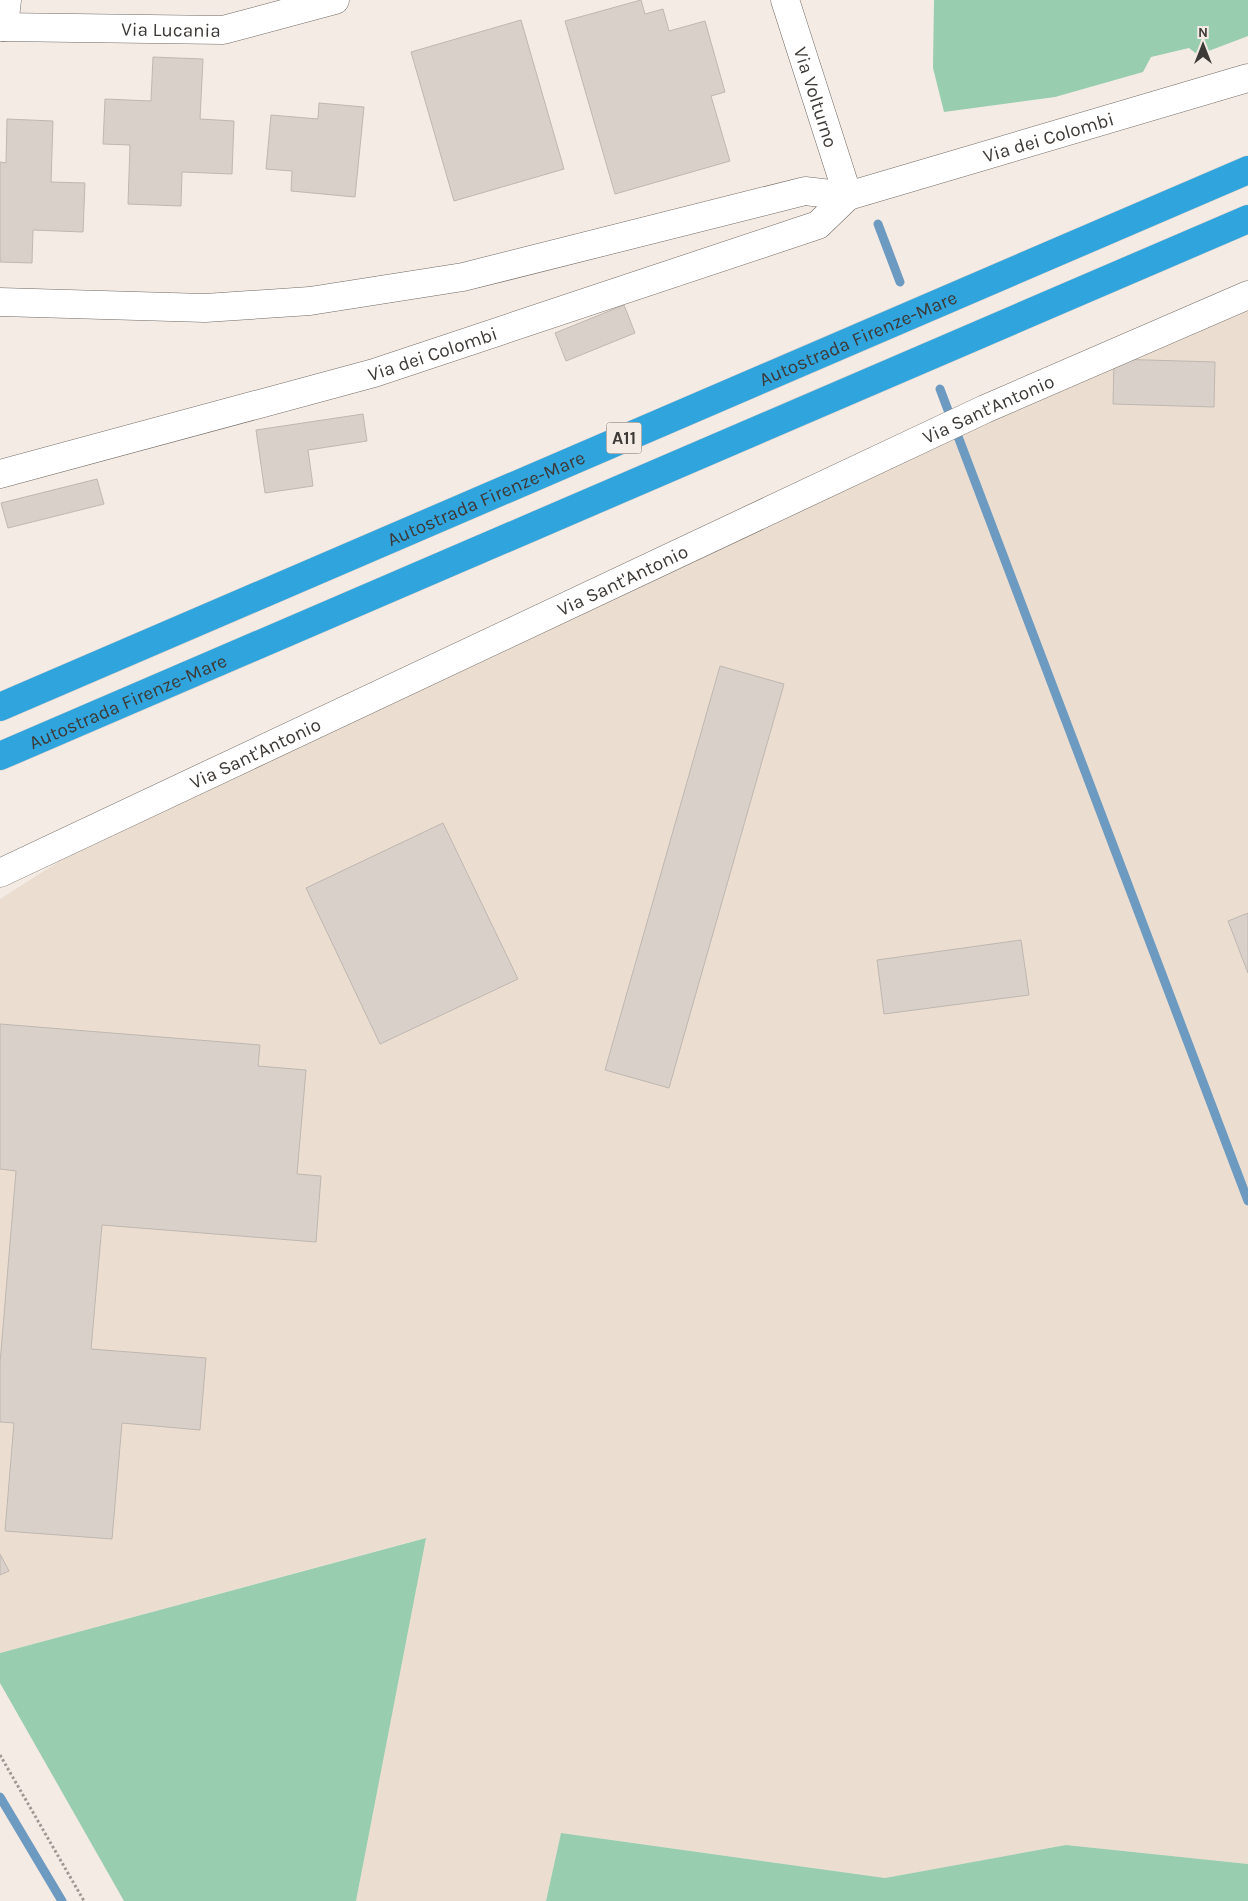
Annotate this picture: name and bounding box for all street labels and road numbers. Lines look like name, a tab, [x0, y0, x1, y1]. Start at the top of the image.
street label: Via Lucania	[121, 19, 221, 42]
street label: Via Volturno	[789, 44, 842, 151]
street label: Via dei Colombi	[981, 108, 1117, 168]
street label: Autostrada Firenze-Mare	[756, 287, 961, 391]
street label: Via dei Colombi	[366, 323, 500, 386]
street label: Via Sant'Antonio	[919, 370, 1058, 449]
road number: A11	[606, 422, 642, 453]
street label: Autostrada Firenze-Mare	[384, 447, 589, 551]
street label: Via Sant'Antonio	[554, 541, 692, 621]
street label: Autostrada Firenze-Mare	[26, 650, 230, 754]
street label: Via Sant'Antonio	[187, 714, 324, 794]

